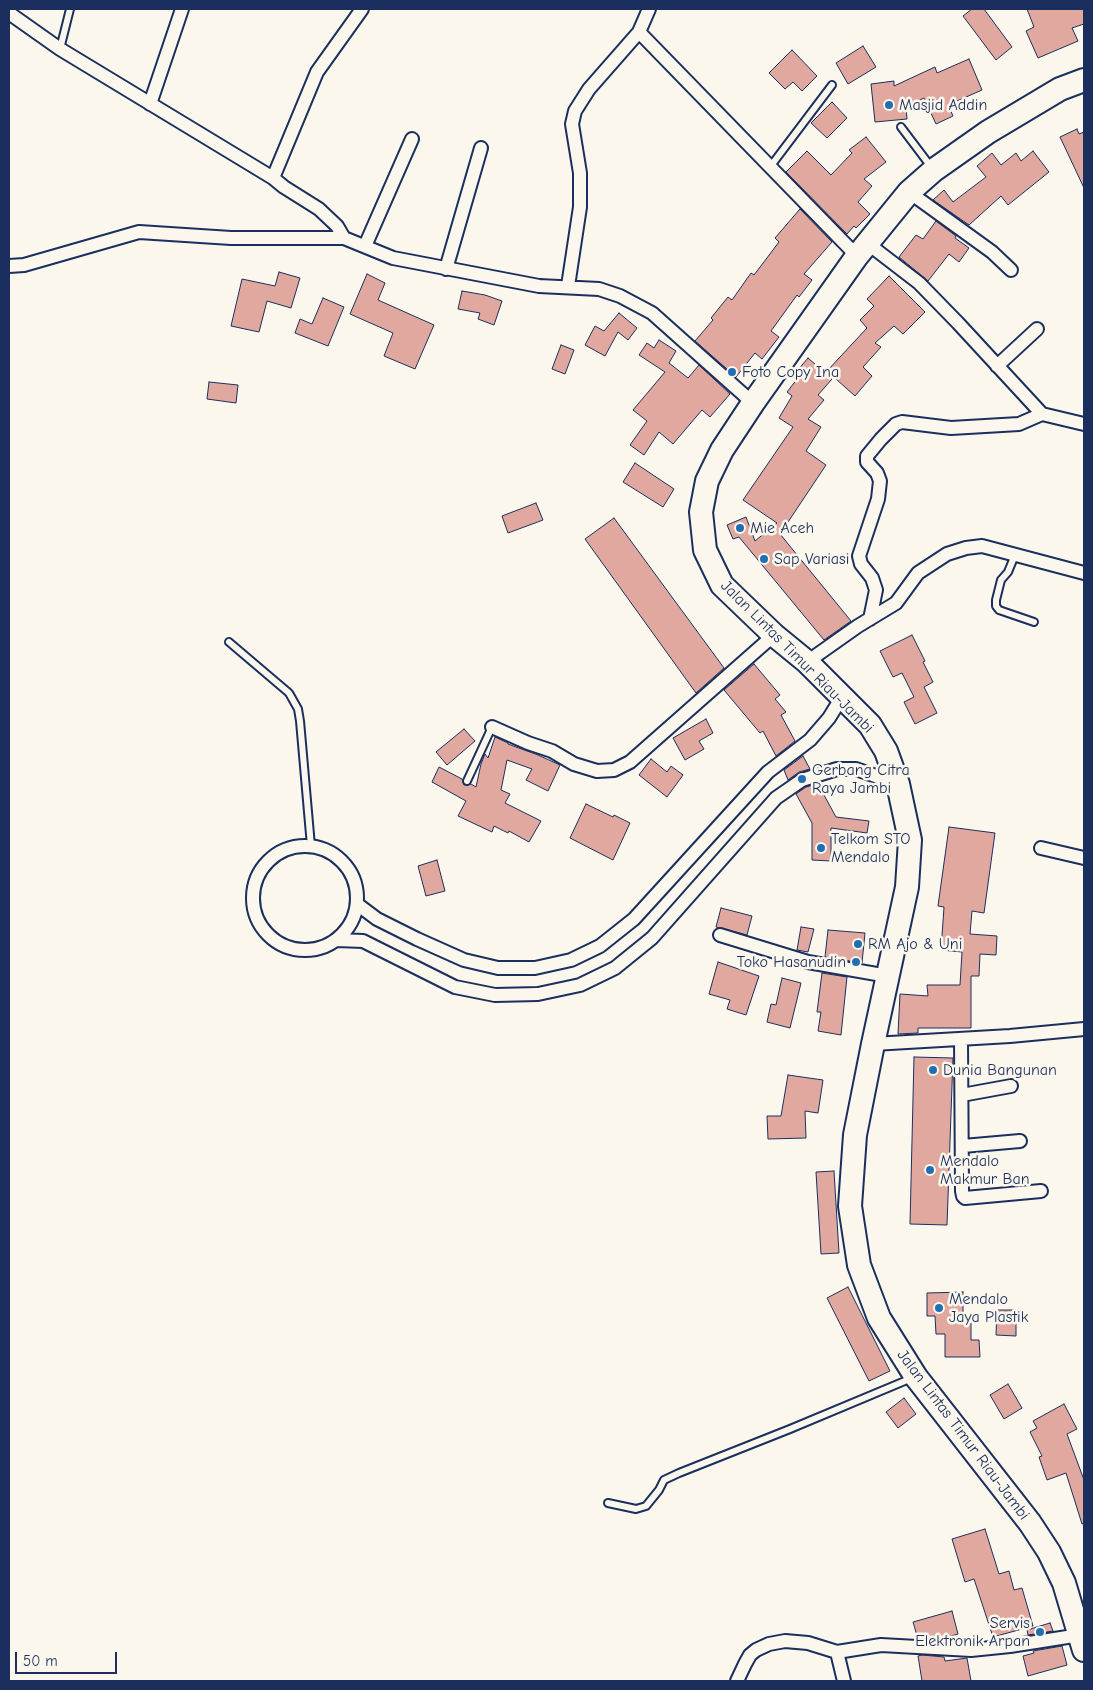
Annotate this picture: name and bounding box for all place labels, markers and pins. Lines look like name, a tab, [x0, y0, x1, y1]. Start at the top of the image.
place label: Masjid Addin	[899, 95, 987, 115]
marker: Masjid Addin	[883, 99, 895, 111]
place label: Foto Copy Ina	[742, 362, 839, 382]
marker: Foto Copy Ina	[726, 366, 738, 378]
place label: Mie Aceh	[750, 518, 814, 538]
marker: Mie Aceh	[734, 522, 746, 534]
place label: Sap Variasi	[774, 549, 849, 569]
marker: Sap Variasi	[758, 553, 770, 565]
place label: Gerbang Citra Raya Jambi	[812, 760, 910, 798]
marker: Gerbang Citra Raya Jambi	[796, 773, 808, 785]
place label: Telkom STO Mendalo	[831, 829, 911, 867]
marker: Telkom STO Mendalo	[815, 842, 827, 854]
place label: RM Ajo & Uni	[868, 934, 962, 954]
marker: RM Ajo & Uni	[852, 938, 864, 950]
place label: Toko Hasanudin	[737, 952, 846, 972]
marker: Toko Hasanudin	[850, 956, 862, 968]
place label: Dunia Bangunan	[943, 1060, 1057, 1080]
marker: Dunia Bangunan	[927, 1064, 939, 1076]
place label: Mendalo Makmur Ban	[940, 1151, 1030, 1189]
marker: Mendalo Makmur Ban	[924, 1164, 936, 1176]
place label: Mendalo Jaya Plastik	[949, 1289, 1028, 1327]
marker: Mendalo Jaya Plastik	[933, 1302, 945, 1314]
place label: Servis Elektronik Arpan	[915, 1613, 1030, 1651]
marker: Servis Elektronik Arpan	[1034, 1626, 1046, 1638]

